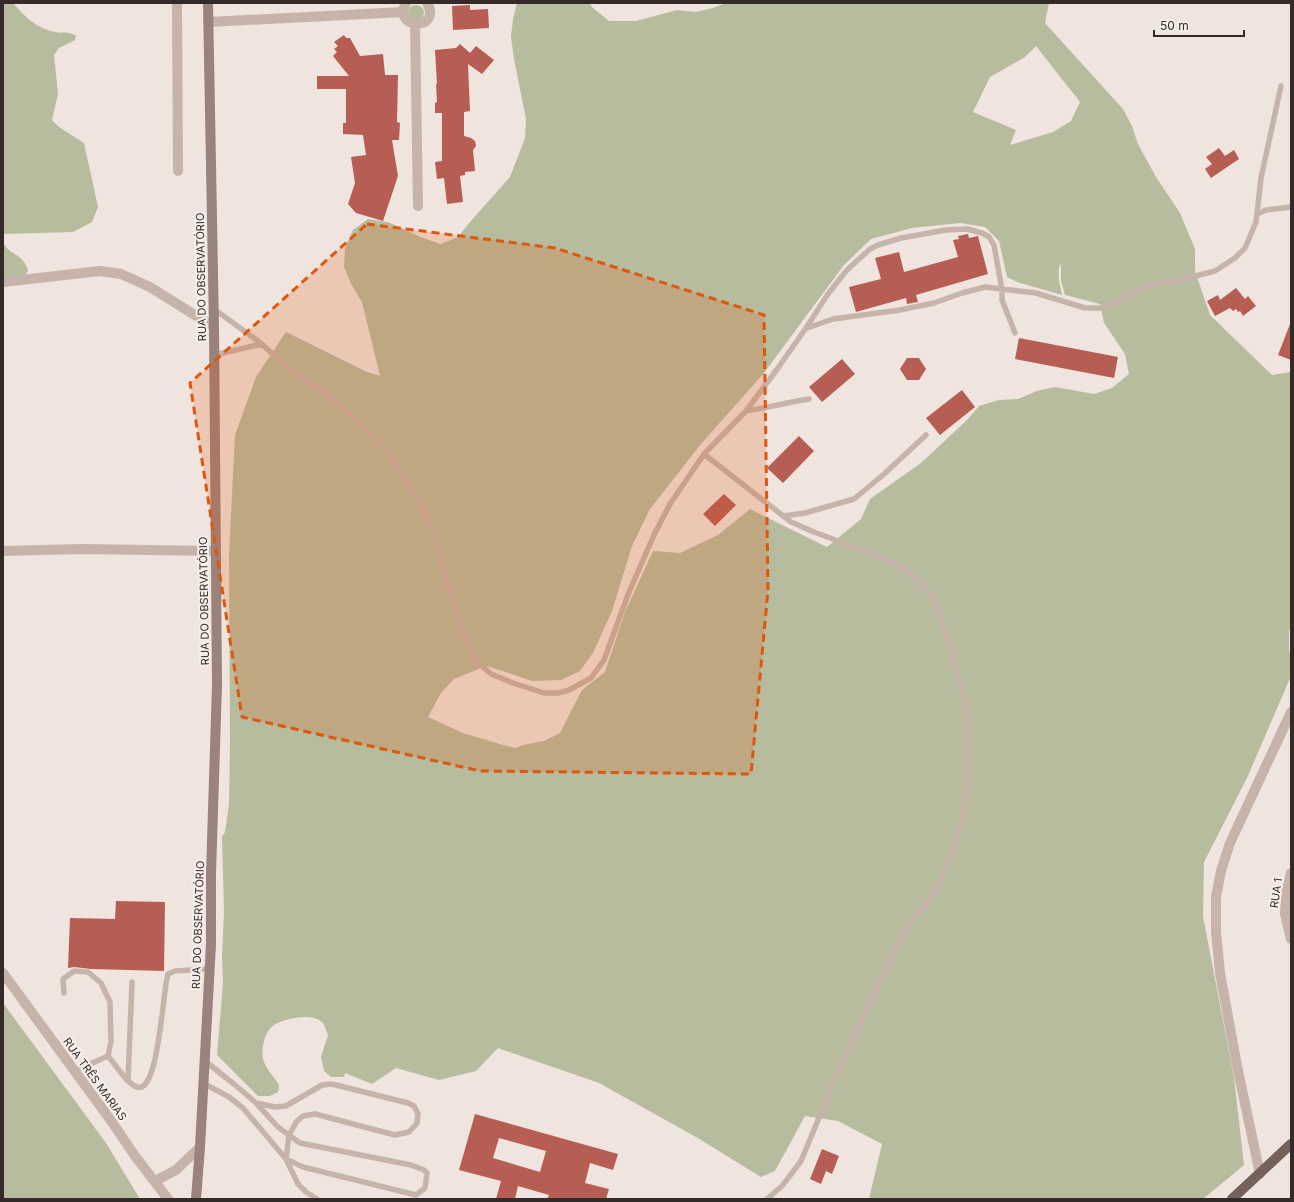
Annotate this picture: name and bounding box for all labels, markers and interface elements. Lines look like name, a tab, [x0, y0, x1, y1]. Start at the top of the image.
scale bar	[1154, 12, 1244, 38]
text: 50 m	[1160, 18, 1189, 33]
street label: RUA DO OBSERVATÓRIO	[193, 213, 209, 341]
street label: RUA DO OBSERVATÓRIO	[196, 537, 212, 665]
street label: RUA DO OBSERVATÓRIO	[189, 861, 207, 989]
street label: RUA 1	[1267, 877, 1285, 909]
street label: RUA TRÊS MARIAS	[60, 1035, 130, 1123]

